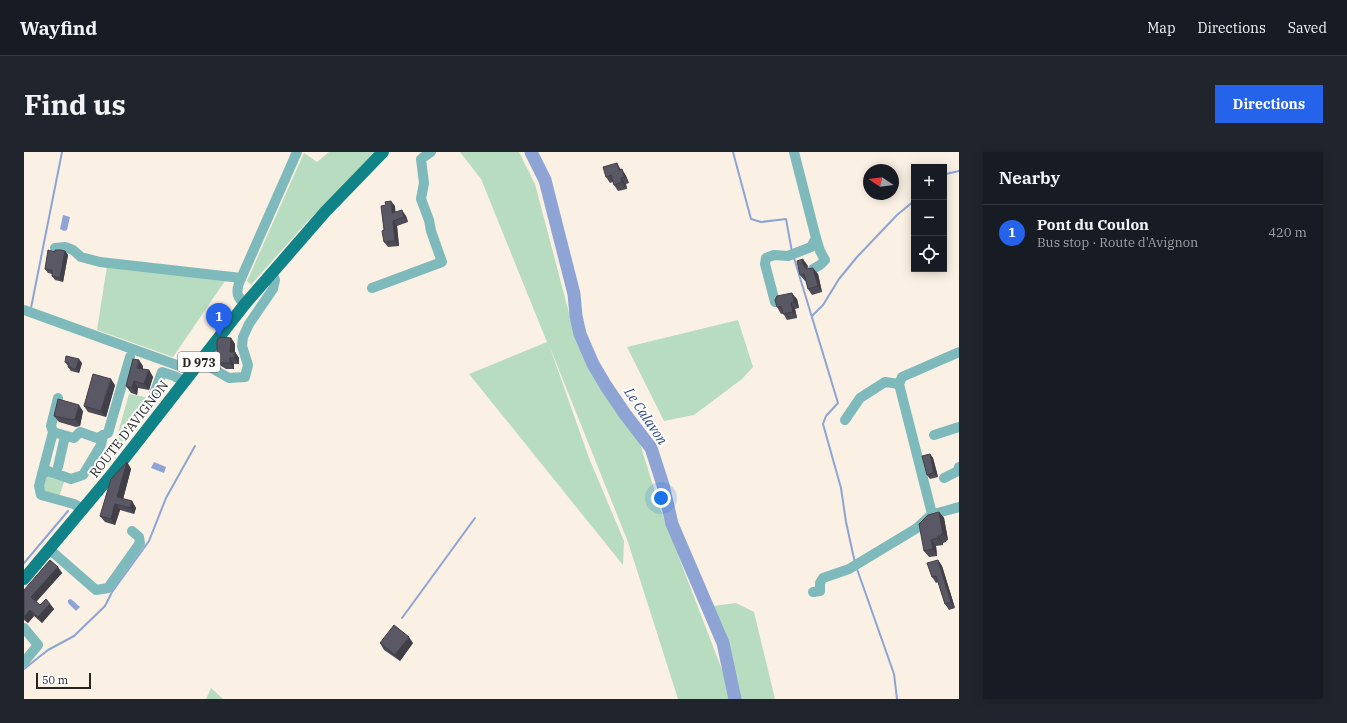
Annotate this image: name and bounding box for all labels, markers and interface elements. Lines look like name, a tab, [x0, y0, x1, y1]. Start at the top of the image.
text: Wayfind	[20, 16, 97, 40]
text: Map	[1147, 19, 1176, 37]
text: Directions	[1198, 19, 1266, 37]
text: Saved	[1288, 19, 1327, 37]
button: Directions	[1215, 85, 1323, 123]
text: Find us	[24, 86, 126, 123]
north arrow	[863, 164, 899, 200]
map controls	[911, 164, 947, 272]
button: +	[911, 164, 947, 200]
text: Nearby	[999, 167, 1060, 189]
button: −	[911, 200, 947, 236]
text: Pont du Coulon	[1037, 215, 1149, 234]
text: 1	[1008, 224, 1016, 241]
text: 420 m	[1268, 224, 1307, 241]
text: Bus stop · Route d'Avignon	[1037, 234, 1198, 251]
button: locate	[911, 236, 947, 272]
pin: 1	[206, 303, 232, 336]
road number: D 973	[178, 352, 220, 372]
street label: ROUTE D'AVIGNON	[86, 377, 172, 481]
water label: Le Calavon	[620, 383, 672, 448]
your location	[651, 488, 671, 508]
scale bar	[36, 671, 91, 690]
text: 50 m	[42, 673, 68, 687]

